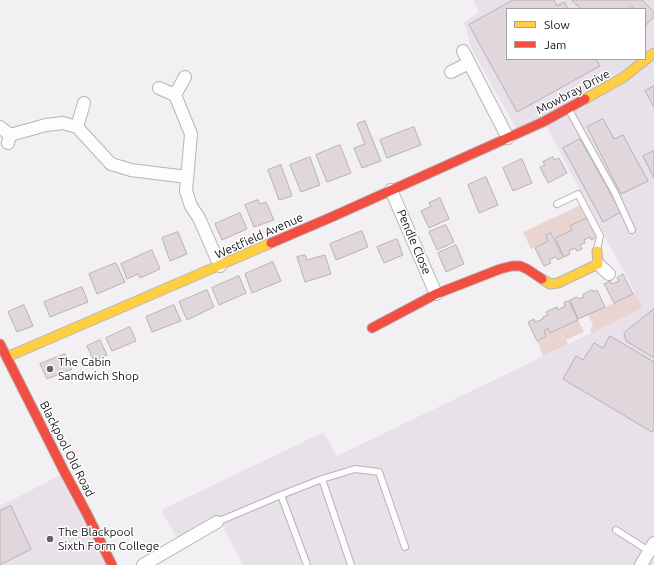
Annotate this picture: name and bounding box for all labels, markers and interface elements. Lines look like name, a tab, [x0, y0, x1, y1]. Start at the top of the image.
legend	[506, 8, 646, 60]
text: Slow	[544, 18, 570, 31]
text: Jam	[544, 38, 566, 51]
street label: Mowbray Drive	[534, 67, 612, 117]
street label: Pendle Close	[394, 207, 434, 277]
street label: Westfield Avenue	[213, 210, 305, 262]
place label: The Cabin Sandwich Shop	[58, 355, 139, 383]
marker: The Cabin Sandwich Shop	[45, 364, 55, 374]
street label: Blackpool Old Road	[37, 399, 97, 499]
place label: The Blackpool Sixth Form College	[58, 525, 159, 553]
marker: The Blackpool Sixth Form College	[45, 534, 55, 544]

